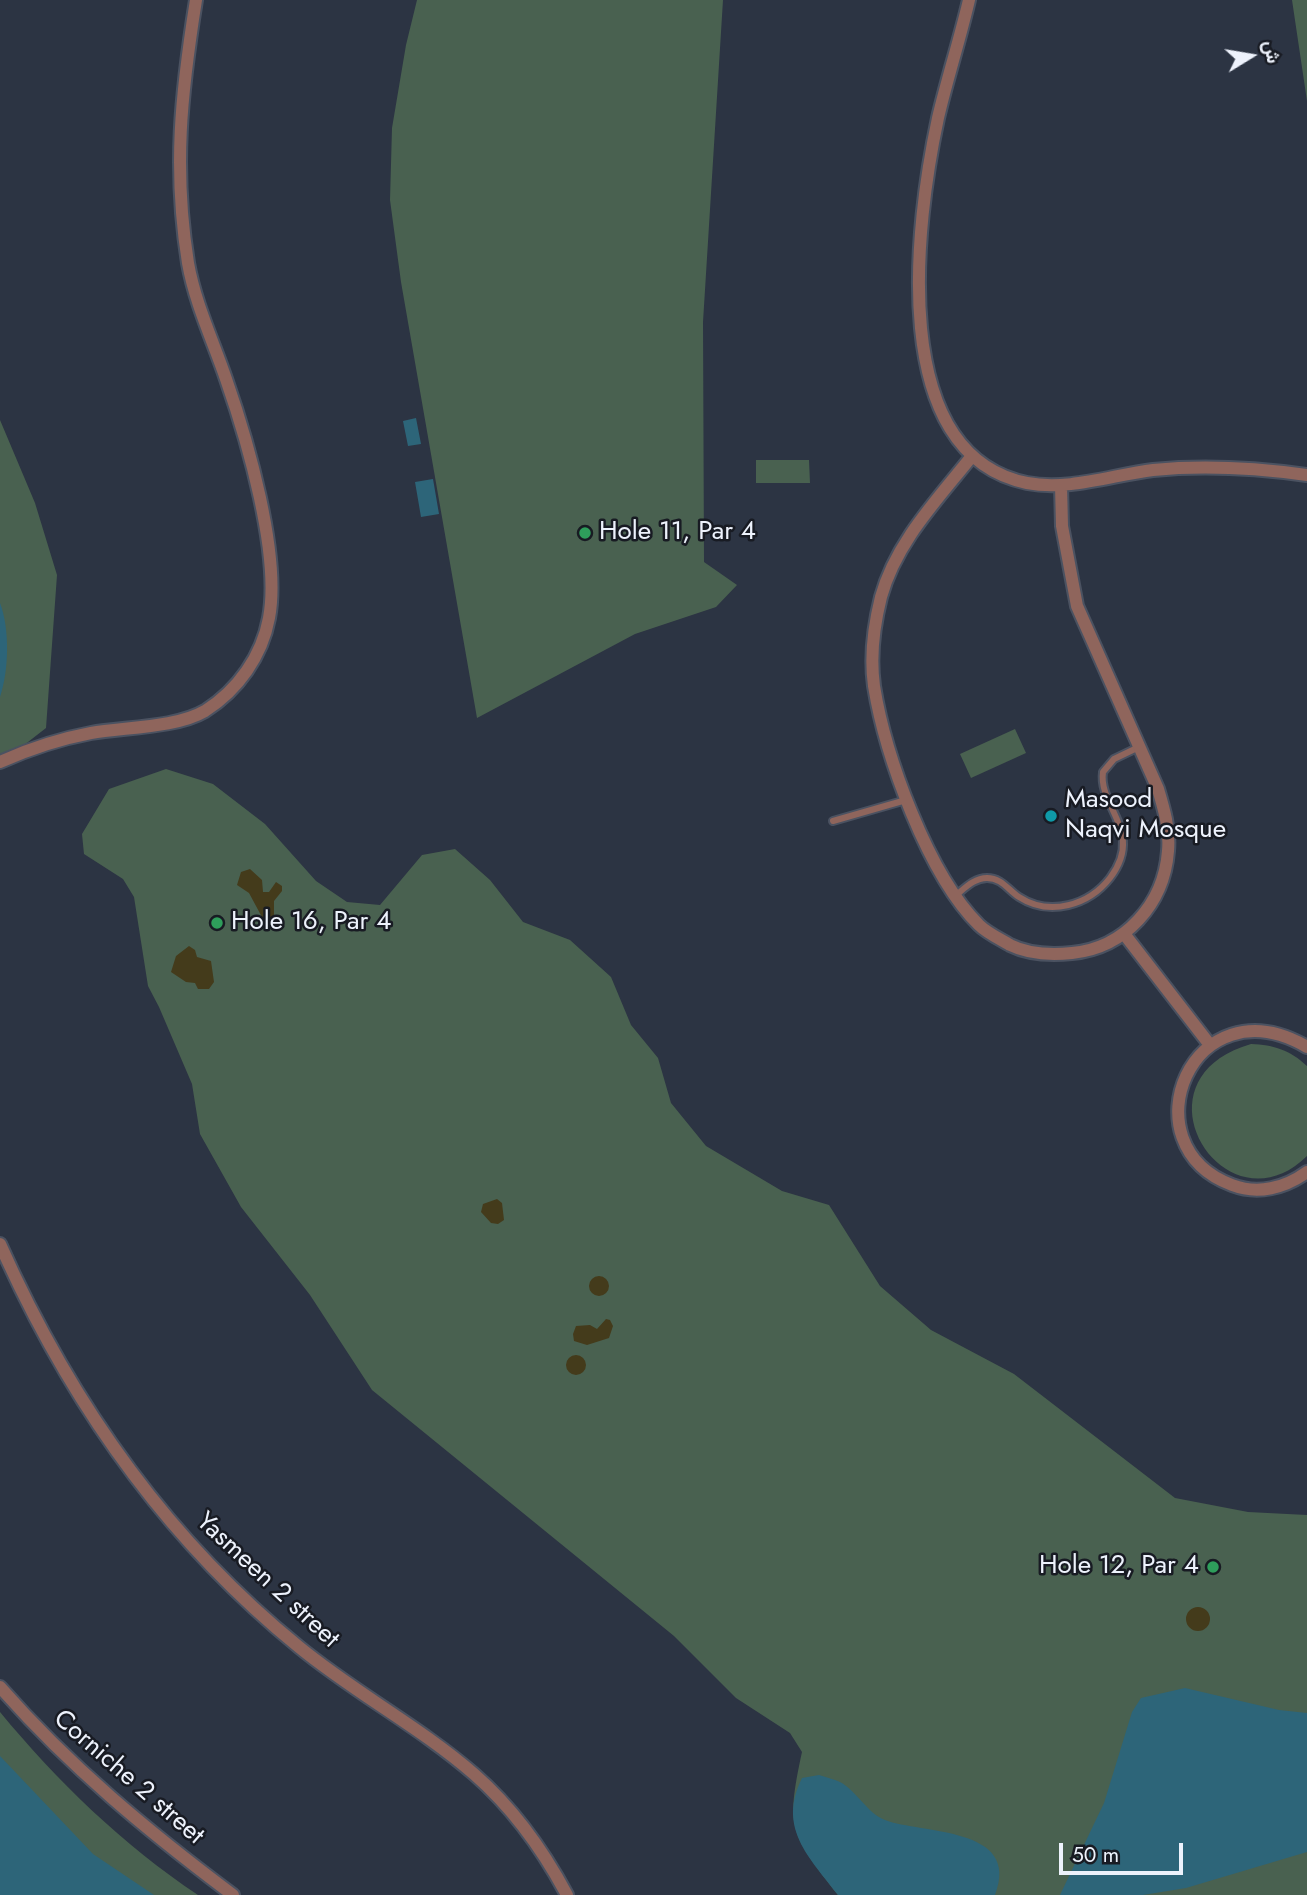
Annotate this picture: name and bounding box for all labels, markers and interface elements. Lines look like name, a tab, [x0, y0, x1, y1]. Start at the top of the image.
north arrow	[1216, 21, 1286, 91]
text: ش	[1257, 38, 1288, 66]
place label: Hole 11, Par 4	[599, 517, 756, 549]
marker: Hole 11, Par 4	[577, 525, 593, 541]
place label: Masood Naqvi Mosque	[1065, 785, 1226, 846]
marker: Masood Naqvi Mosque	[1043, 808, 1059, 824]
place label: Hole 16, Par 4	[231, 907, 391, 939]
marker: Hole 16, Par 4	[209, 915, 225, 931]
street label: Yasmeen 2 street	[189, 1507, 345, 1655]
place label: Hole 12, Par 4	[1039, 1551, 1199, 1583]
marker: Hole 12, Par 4	[1205, 1559, 1221, 1575]
street label: Corniche 2 street	[46, 1704, 210, 1852]
scale bar	[1062, 1828, 1186, 1872]
text: 50 m	[1072, 1840, 1119, 1870]

